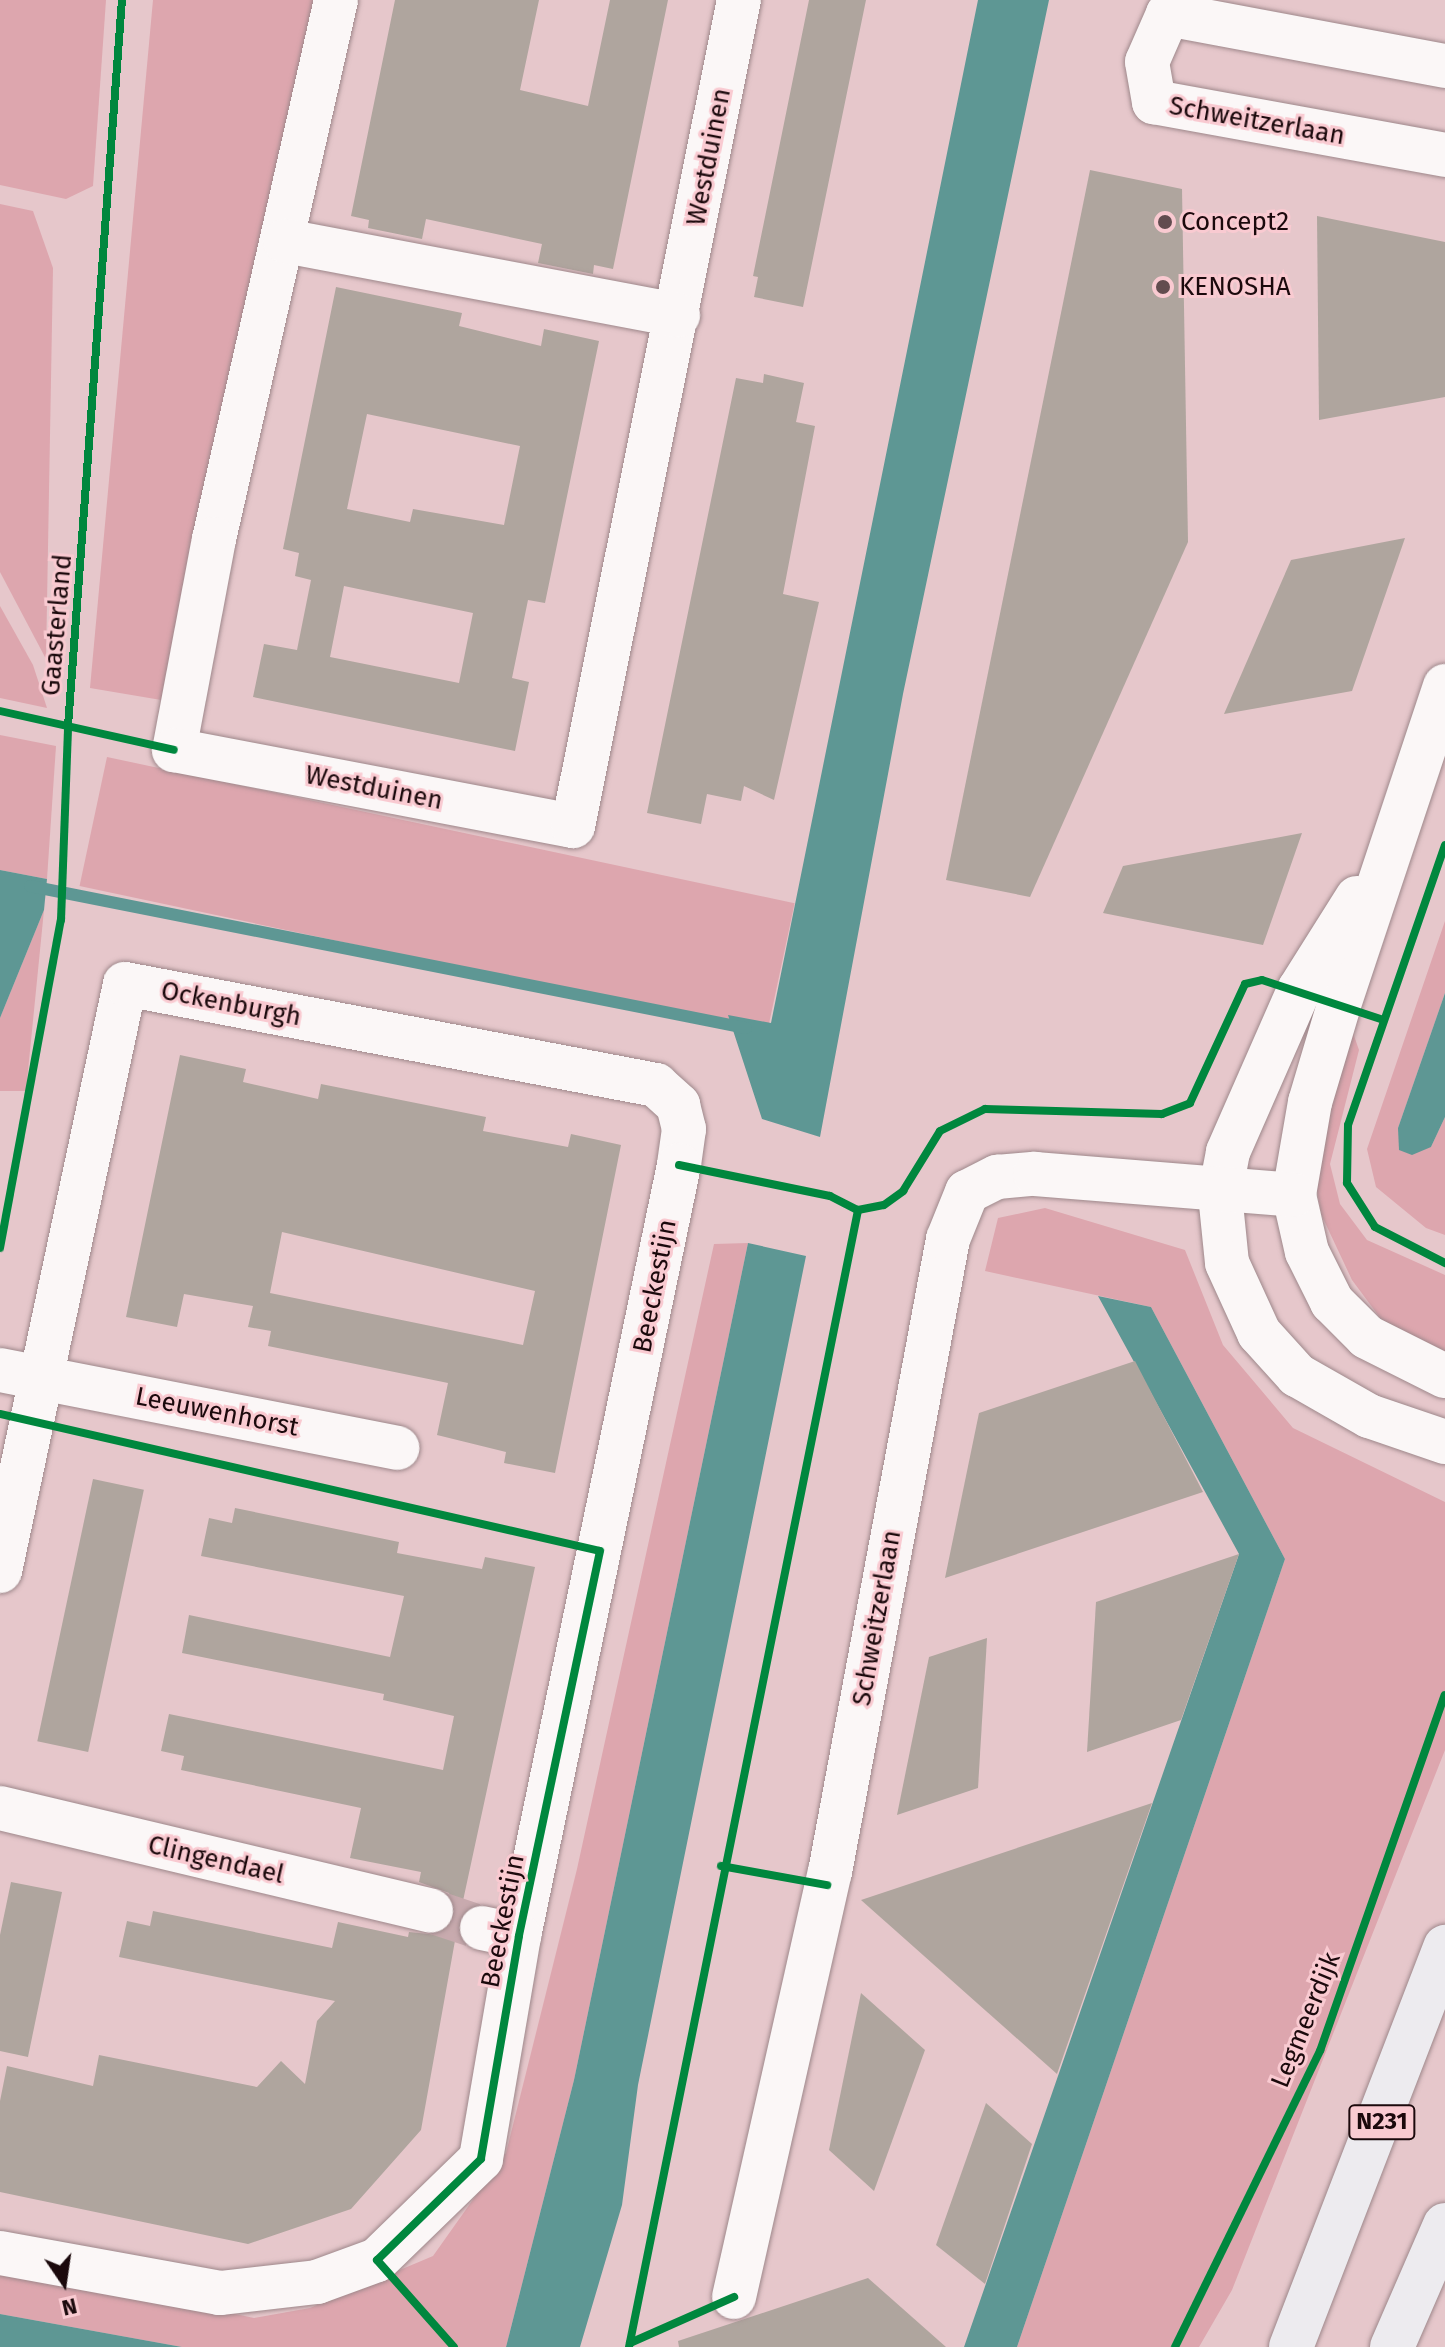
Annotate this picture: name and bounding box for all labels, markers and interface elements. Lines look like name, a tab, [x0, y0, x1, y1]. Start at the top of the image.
street label: Westduinen	[680, 86, 738, 228]
street label: Schweitzerlaan	[1167, 90, 1347, 152]
place label: Concept2	[1181, 206, 1289, 238]
marker: Concept2	[1156, 213, 1174, 231]
place label: KENOSHA	[1179, 271, 1291, 303]
marker: KENOSHA	[1154, 278, 1172, 296]
street label: Gaasterland	[35, 553, 79, 697]
street label: Westduinen	[303, 759, 445, 817]
street label: Ockenburgh	[158, 975, 304, 1033]
street label: Beeckestijn	[627, 1217, 683, 1355]
street label: Leeuwenhorst	[133, 1381, 301, 1443]
street label: Schweitzerlaan	[846, 1528, 908, 1708]
street label: Clingendael	[145, 1829, 287, 1891]
street label: Beeckestijn	[475, 1852, 531, 1990]
street label: Legmeerdijk	[1265, 1948, 1347, 2092]
road number: N231	[1348, 2102, 1416, 2142]
north arrow	[24, 2243, 104, 2323]
text: N	[59, 2292, 80, 2322]

